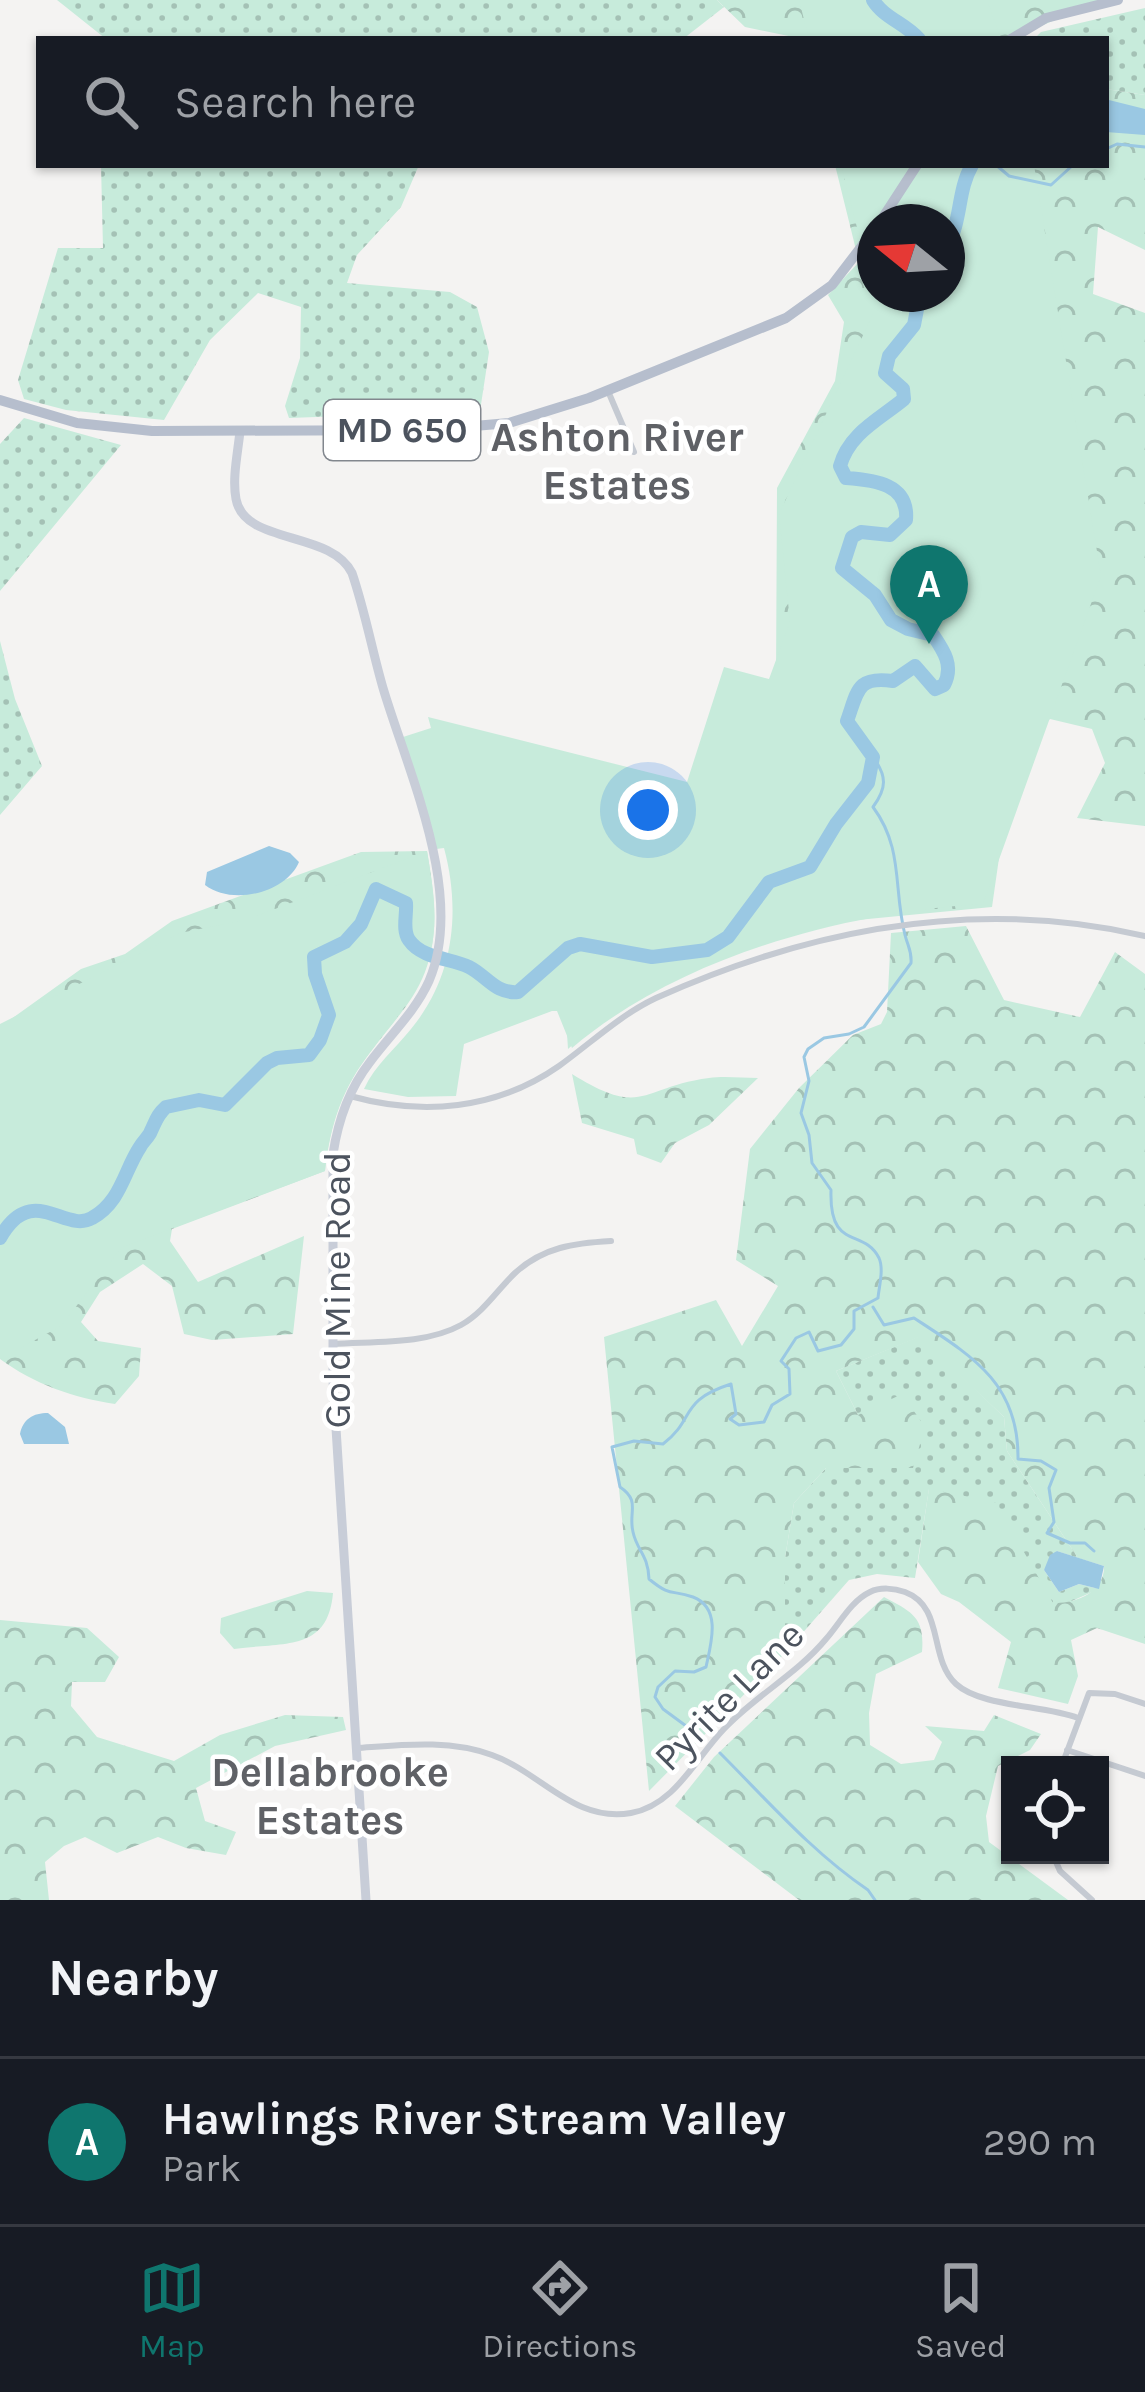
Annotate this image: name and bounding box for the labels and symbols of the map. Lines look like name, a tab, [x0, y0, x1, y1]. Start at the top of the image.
north arrow	[857, 204, 965, 312]
road number: MD 650	[324, 400, 480, 460]
district label: Ashton River Estates	[490, 412, 744, 510]
pin: A	[890, 545, 968, 644]
your location	[618, 780, 678, 840]
street label: Gold Mine Road	[314, 1152, 360, 1428]
street label: Pyrite Lane	[645, 1612, 813, 1780]
district label: Dellabrooke Estates	[211, 1747, 449, 1845]

